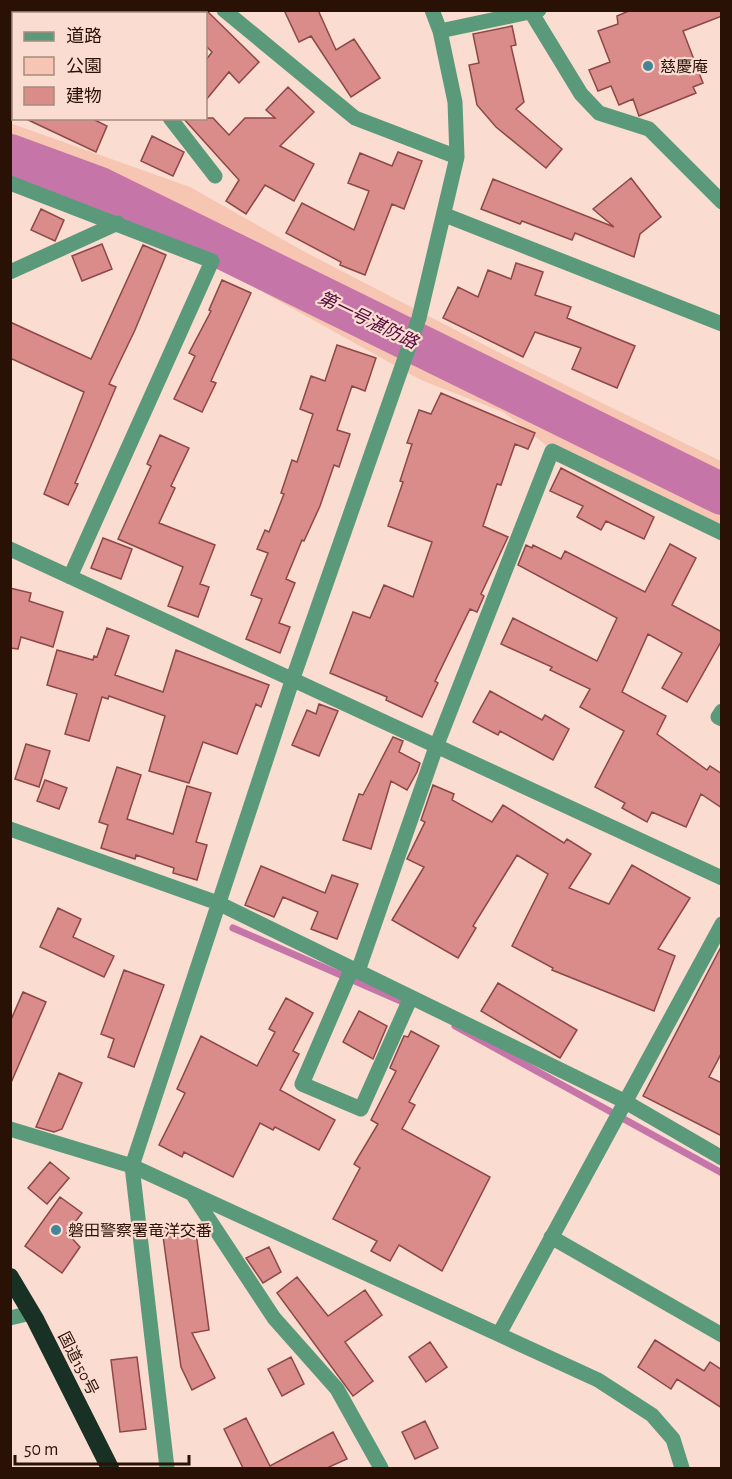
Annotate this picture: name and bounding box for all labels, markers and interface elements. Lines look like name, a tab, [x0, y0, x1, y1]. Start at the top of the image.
legend	[12, 12, 207, 120]
text: 道路	[66, 26, 102, 46]
text: 公園	[66, 57, 102, 76]
place label: 慈慶庵	[660, 58, 708, 75]
marker: 慈慶庵	[641, 59, 655, 73]
text: 建物	[66, 86, 102, 106]
water label: 第一号湛防路	[315, 287, 423, 354]
place label: 磐田警察署竜洋交番	[68, 1222, 212, 1239]
marker: 磐田警察署竜洋交番	[49, 1223, 63, 1237]
street label: 国道150号	[55, 1329, 102, 1398]
scale bar	[15, 1428, 189, 1466]
text: 50 m	[24, 1441, 58, 1459]

